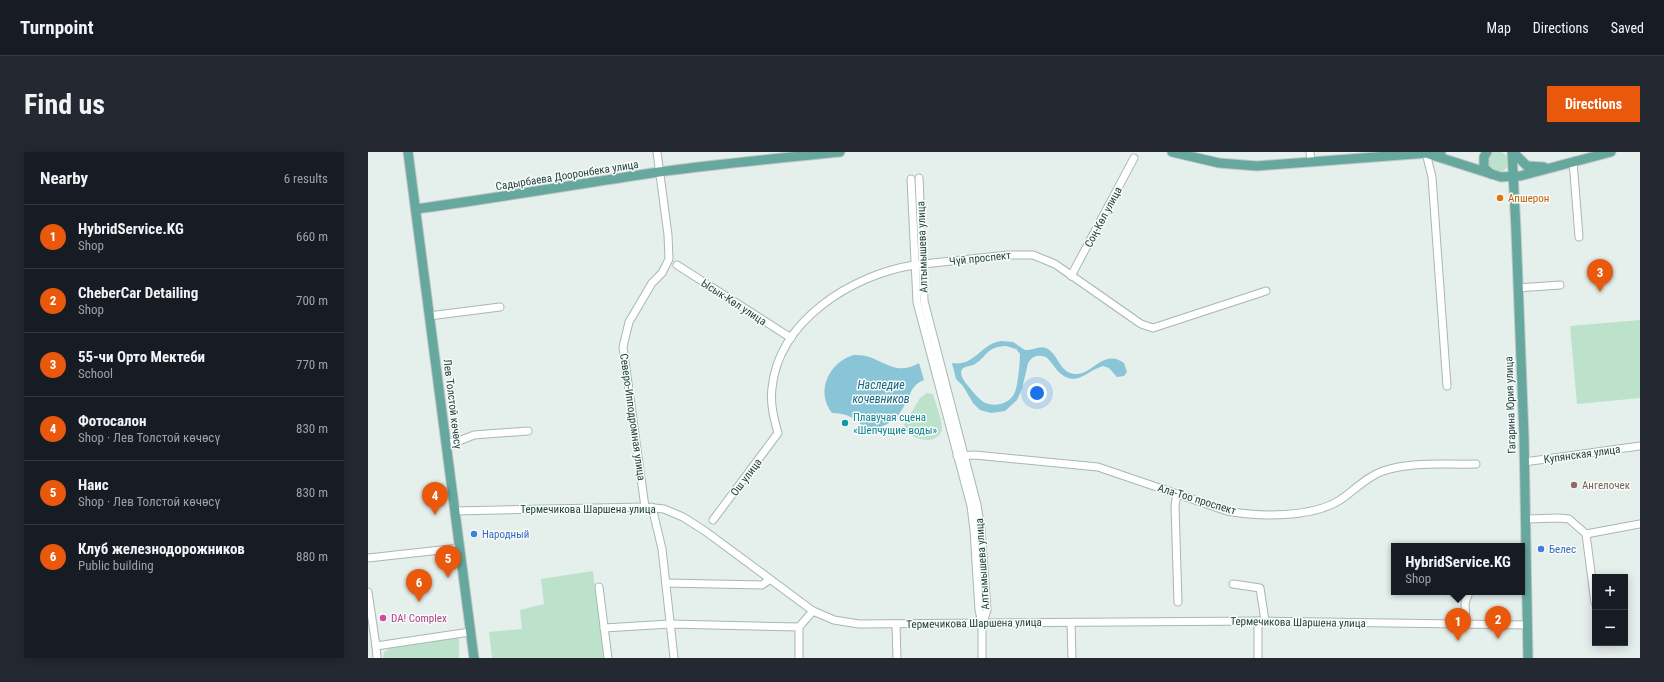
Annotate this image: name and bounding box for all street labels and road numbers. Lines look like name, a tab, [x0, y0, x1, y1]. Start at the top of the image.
street label: Садырбаева Дооронбека улица	[495, 158, 639, 193]
street label: Соң-Көл улица	[1082, 185, 1125, 250]
street label: Алтымышева улица	[914, 201, 931, 293]
street label: Чүй проспект	[949, 249, 1012, 268]
street label: Ысык-Көл улица	[699, 277, 769, 328]
street label: Северо-Ипподромная улица	[617, 353, 648, 481]
street label: Гагарина Юрия улица	[1502, 356, 1519, 454]
street label: Лев Толстой көчөсү	[441, 358, 464, 450]
street label: Купянская улица	[1543, 443, 1621, 466]
street label: Ош улица	[728, 456, 765, 499]
street label: Ала-Тоо проспект	[1156, 481, 1238, 518]
street label: Термечикова Шаршена улица	[520, 503, 656, 516]
street label: Алтымышева улица	[973, 518, 992, 610]
street label: Термечикова Шаршена улица	[1230, 615, 1366, 630]
street label: Термечикова Шаршена улица	[906, 616, 1042, 631]

